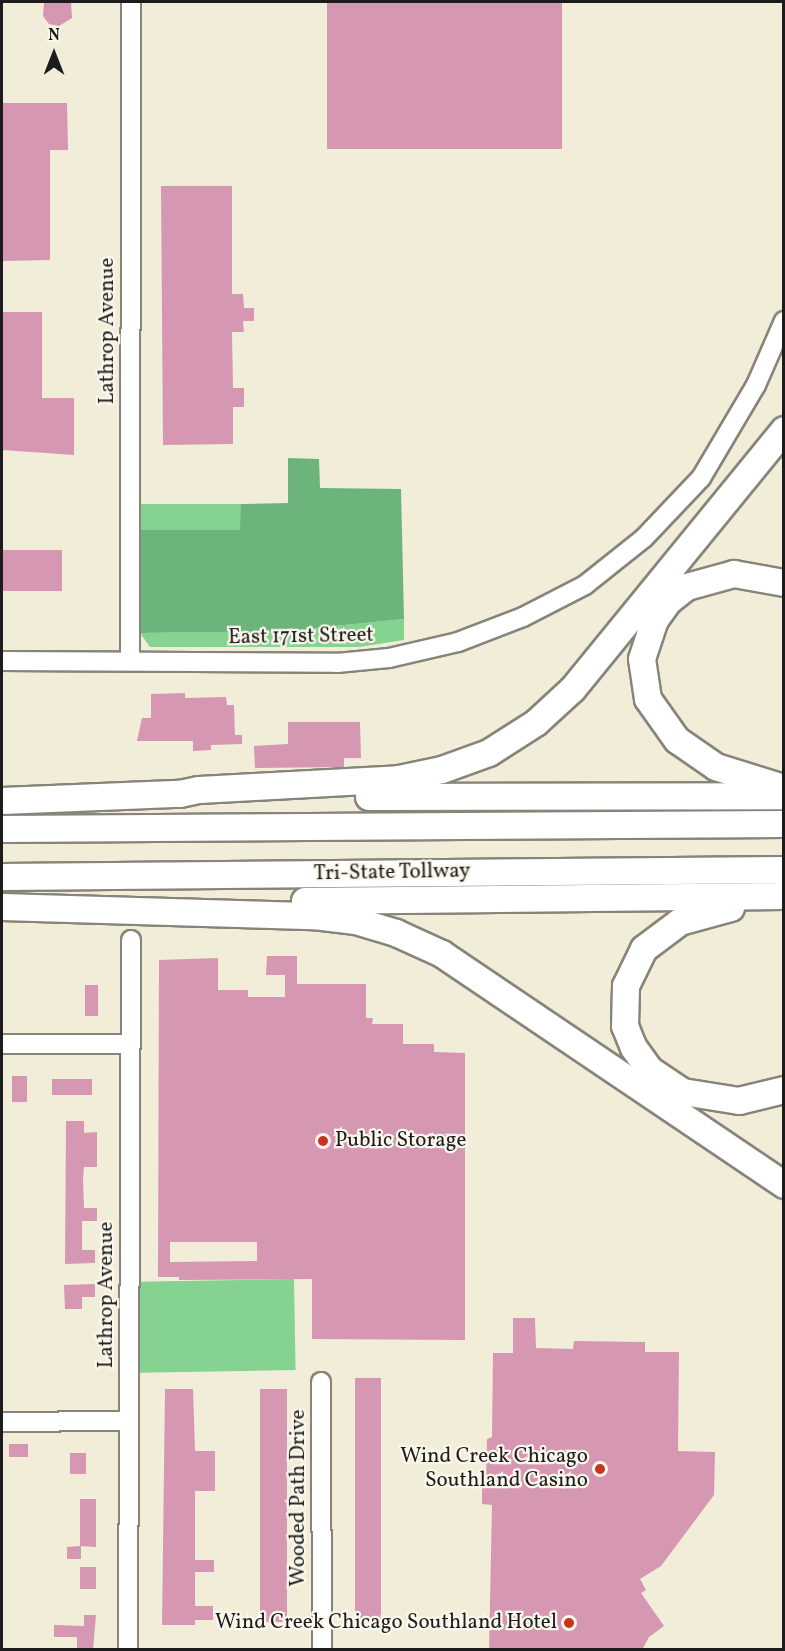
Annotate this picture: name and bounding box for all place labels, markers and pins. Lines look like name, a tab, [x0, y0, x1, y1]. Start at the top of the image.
place label: Public Storage	[335, 1128, 466, 1154]
marker: Public Storage	[316, 1134, 330, 1148]
place label: Wind Creek Chicago Southland Casino	[400, 1444, 588, 1494]
marker: Wind Creek Chicago Southland Casino	[593, 1462, 607, 1476]
place label: Wind Creek Chicago Southland Hotel	[215, 1610, 557, 1636]
marker: Wind Creek Chicago Southland Hotel	[562, 1616, 576, 1630]

